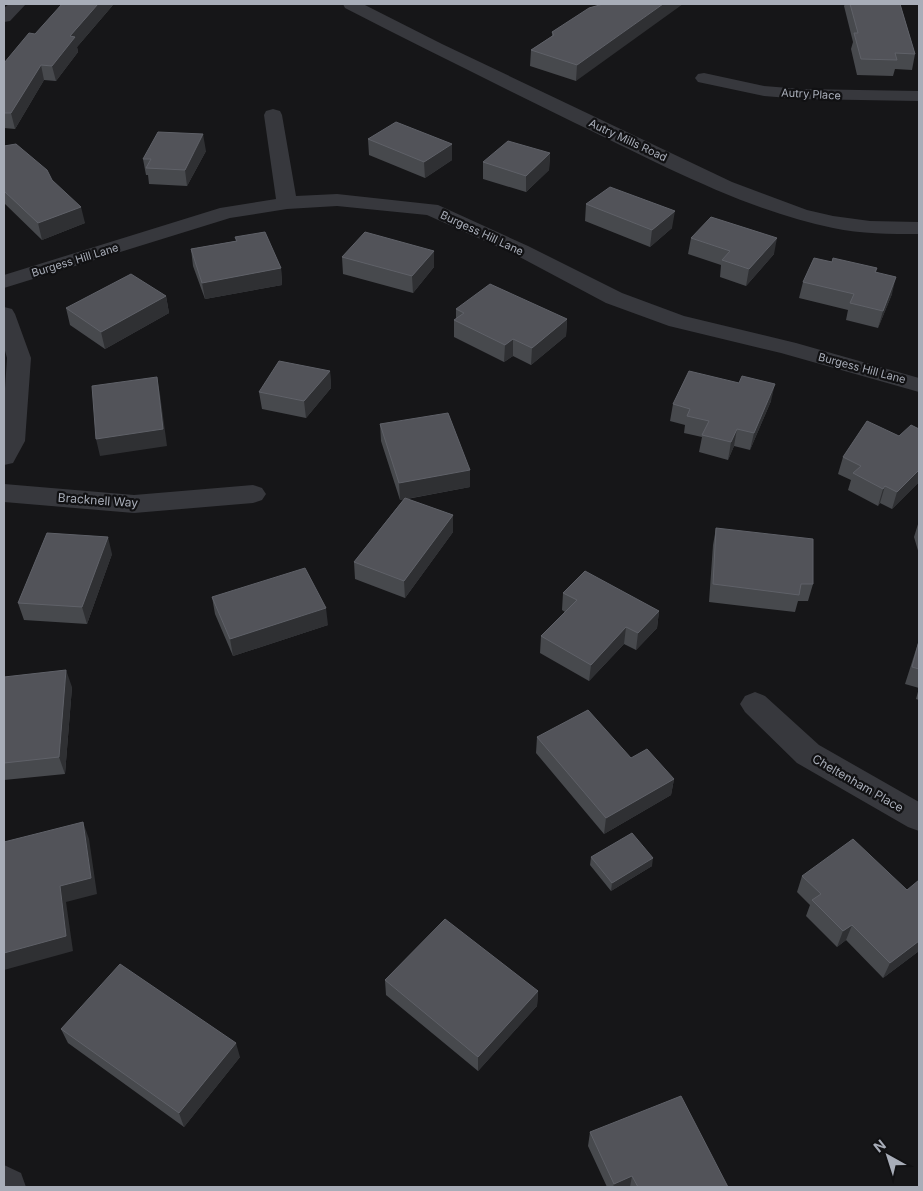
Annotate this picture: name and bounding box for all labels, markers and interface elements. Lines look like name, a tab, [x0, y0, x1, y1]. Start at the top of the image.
street label: Autry Place	[781, 85, 841, 103]
street label: Autry Mills Road	[587, 116, 669, 164]
street label: Burgess Hill Lane	[438, 208, 526, 258]
street label: Burgess Hill Lane	[30, 240, 120, 280]
street label: Burgess Hill Lane	[817, 350, 907, 386]
street label: Bracknell Way	[57, 490, 139, 510]
street label: Cheltenham Place	[810, 751, 906, 815]
north arrow	[863, 1131, 913, 1181]
text: N	[870, 1136, 889, 1155]

